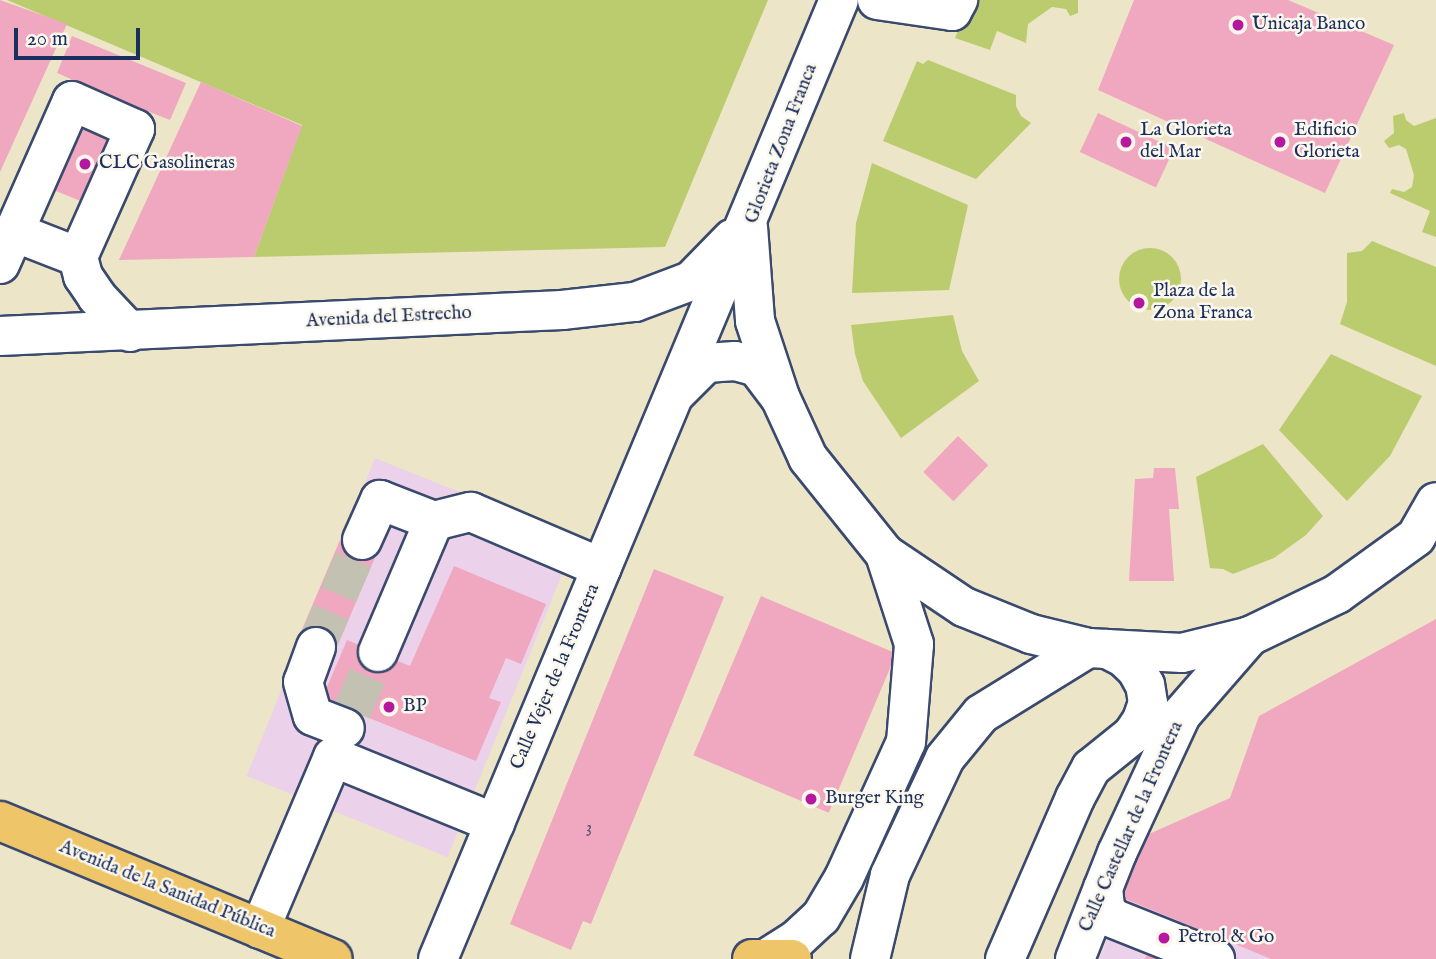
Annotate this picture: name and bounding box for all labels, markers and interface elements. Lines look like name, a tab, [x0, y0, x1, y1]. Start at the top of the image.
scale bar	[18, 14, 144, 58]
place label: Unicaja Banco	[1252, 14, 1365, 36]
marker: Unicaja Banco	[1230, 17, 1246, 33]
text: 20 m	[27, 26, 68, 53]
street label: Glorieta Zona Franca	[741, 61, 823, 227]
place label: La Glorieta del Mar	[1140, 120, 1232, 164]
place label: Edificio Glorieta	[1294, 120, 1360, 164]
marker: La Glorieta del Mar	[1118, 134, 1134, 150]
marker: Edificio Glorieta	[1272, 134, 1288, 150]
place label: CLC Gasolineras	[99, 153, 235, 175]
marker: CLC Gasolineras	[77, 156, 93, 172]
place label: Plaza de la Zona Franca	[1153, 281, 1252, 325]
marker: Plaza de la Zona Franca	[1131, 295, 1147, 311]
street label: Avenida del Estrecho	[306, 302, 472, 334]
street label: Calle Vejer de la Frontera	[507, 581, 605, 773]
place label: BP	[403, 696, 426, 718]
marker: BP	[381, 699, 397, 715]
street label: Calle Castellar de la Frontera	[1075, 718, 1189, 936]
place label: Burger King	[825, 788, 924, 810]
marker: Burger King	[803, 791, 819, 807]
house number: 3	[586, 818, 592, 838]
street label: Avenida de la Sanidad Pública	[56, 836, 278, 944]
place label: Petrol & Go	[1178, 927, 1274, 949]
marker: Petrol & Go	[1156, 930, 1172, 946]

